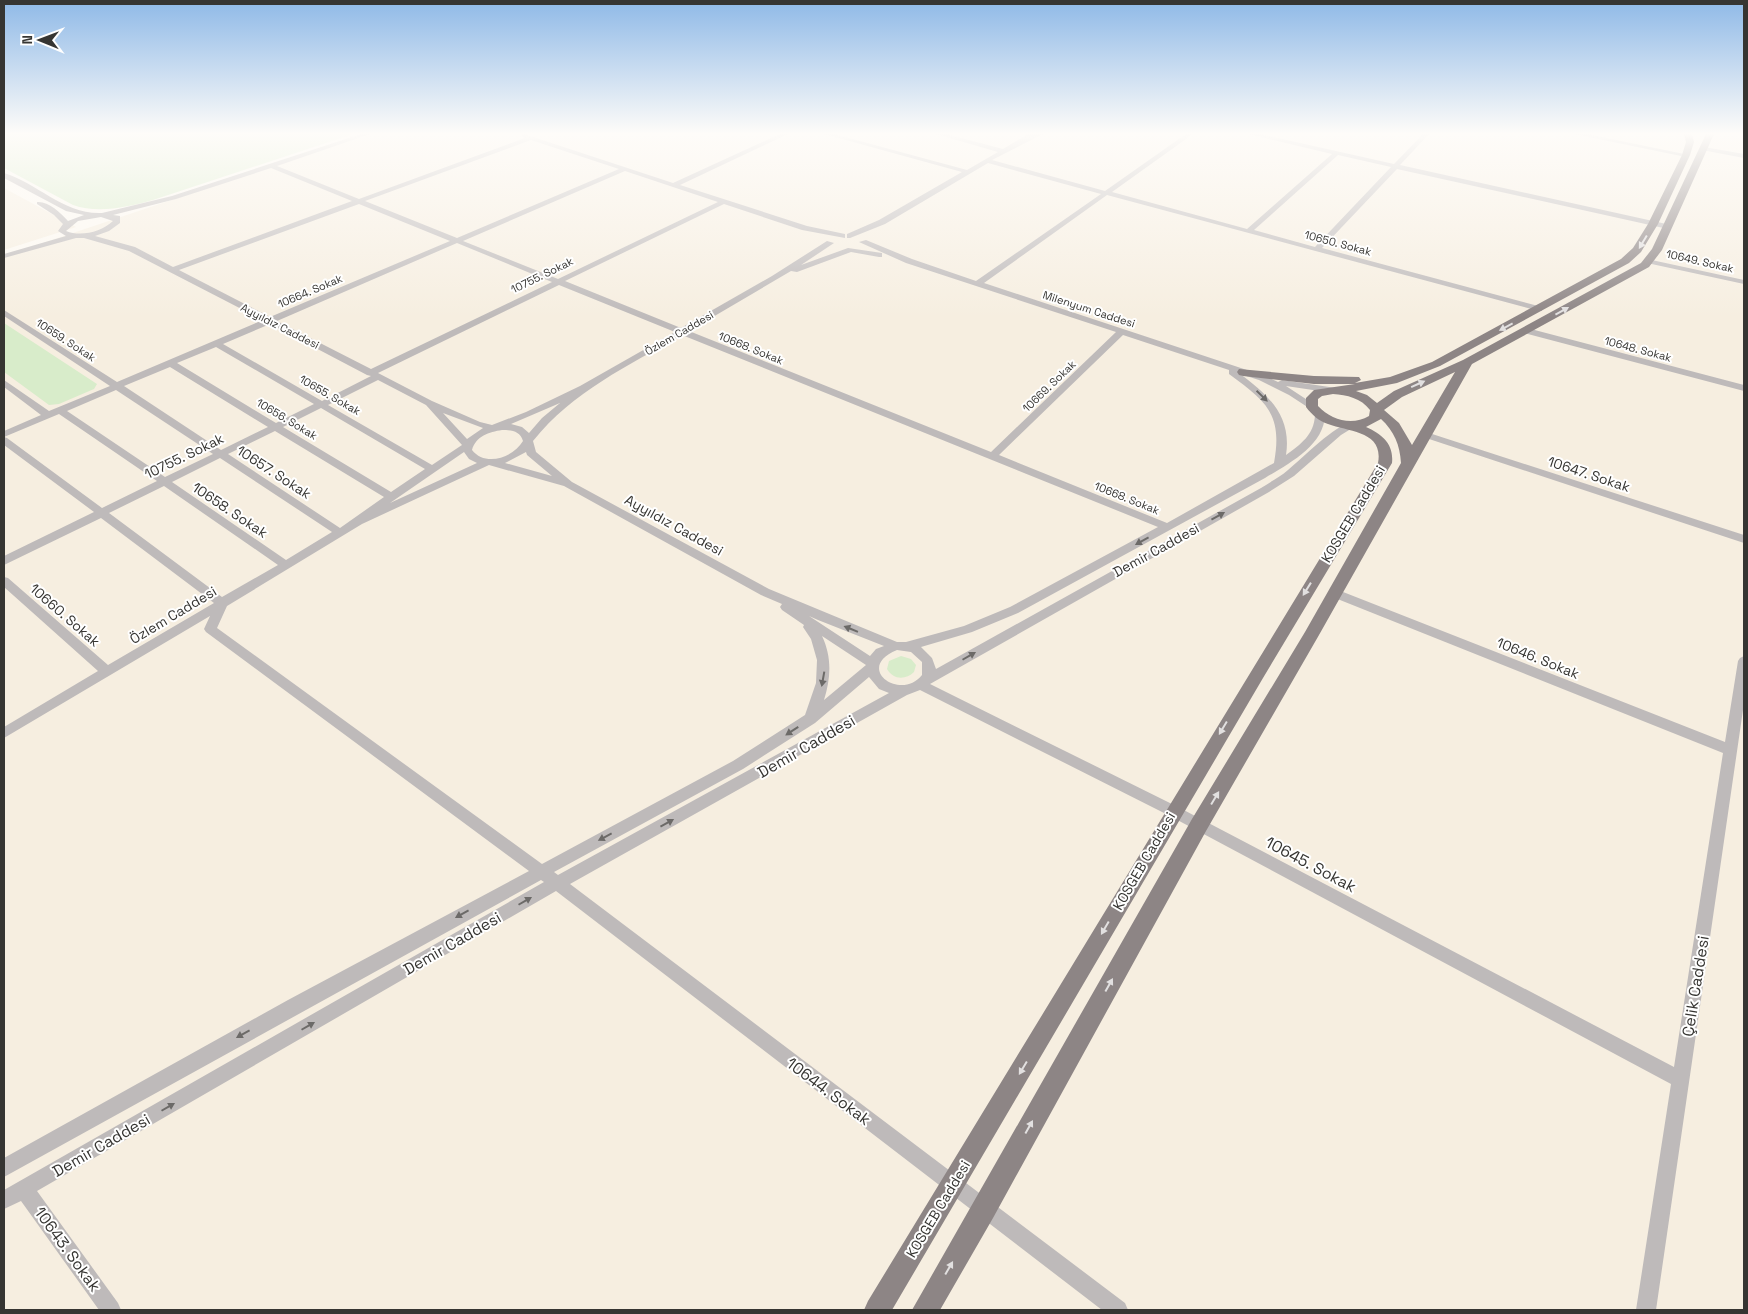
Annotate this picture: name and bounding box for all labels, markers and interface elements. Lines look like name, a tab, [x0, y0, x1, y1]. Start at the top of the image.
north arrow	[15, 15, 65, 65]
text: N	[18, 35, 36, 45]
street label: 10650. Sokak	[1303, 227, 1373, 259]
one-way arrow	[1638, 235, 1647, 248]
street label: 10649. Sokak	[1665, 246, 1735, 276]
street label: 10755. Sokak	[509, 254, 576, 296]
street label: 10664. Sokak	[276, 271, 344, 311]
street label: Milenyum Caddesi	[1041, 287, 1137, 331]
street label: Ayyıldız Caddesi	[238, 300, 322, 352]
street label: Özlem Caddesi	[642, 307, 716, 358]
one-way arrow	[1555, 307, 1570, 315]
street label: 10659. Sokak	[33, 315, 99, 365]
one-way arrow	[1499, 322, 1513, 331]
street label: 10668. Sokak	[716, 329, 786, 367]
street label: 10648. Sokak	[1603, 333, 1673, 365]
street label: 10669. Sokak	[1019, 357, 1079, 415]
street label: 10655. Sokak	[297, 372, 363, 418]
one-way arrow	[1410, 380, 1425, 389]
one-way arrow	[1255, 390, 1267, 402]
street label: 10656. Sokak	[254, 395, 320, 443]
street label: 10755. Sokak	[141, 429, 227, 483]
street label: 10657. Sokak	[233, 441, 315, 503]
street label: 10647. Sokak	[1546, 452, 1633, 496]
street label: KOSGEB Caddesi	[1317, 462, 1389, 566]
street label: 10658. Sokak	[189, 478, 272, 542]
street label: 10668. Sokak	[1092, 479, 1162, 517]
street label: Ayyıldız Caddesi	[621, 490, 727, 560]
one-way arrow	[1210, 512, 1225, 520]
street label: Demir Caddesi	[1110, 519, 1202, 581]
one-way arrow	[1135, 537, 1150, 545]
street label: 10660. Sokak	[26, 579, 104, 651]
street label: Özlem Caddesi	[126, 582, 220, 648]
one-way arrow	[1303, 583, 1312, 596]
one-way arrow	[843, 625, 858, 632]
street label: 10646. Sokak	[1494, 633, 1582, 683]
one-way arrow	[963, 651, 976, 660]
one-way arrow	[819, 671, 827, 687]
street label: Demir Caddesi	[754, 710, 859, 783]
one-way arrow	[1218, 721, 1227, 734]
one-way arrow	[786, 726, 799, 736]
one-way arrow	[1210, 791, 1219, 804]
street label: KOSGEB Caddesi	[1109, 809, 1179, 913]
one-way arrow	[661, 818, 674, 827]
one-way arrow	[598, 832, 612, 841]
street label: 10645. Sokak	[1262, 832, 1360, 897]
one-way arrow	[519, 897, 532, 906]
street label: Demir Caddesi	[400, 907, 505, 980]
one-way arrow	[455, 910, 469, 918]
one-way arrow	[1101, 921, 1109, 936]
street label: Çelik Caddesi	[1677, 934, 1714, 1038]
one-way arrow	[1105, 978, 1113, 992]
one-way arrow	[302, 1021, 315, 1030]
one-way arrow	[235, 1030, 250, 1038]
street label: 10644. Sokak	[782, 1053, 875, 1130]
one-way arrow	[1018, 1062, 1027, 1075]
one-way arrow	[161, 1102, 174, 1111]
street label: Demir Caddesi	[49, 1109, 154, 1182]
one-way arrow	[1025, 1120, 1034, 1133]
street label: KOSGEB Caddesi	[902, 1157, 974, 1261]
street label: 10643. Sokak	[30, 1203, 106, 1296]
one-way arrow	[945, 1262, 954, 1275]

